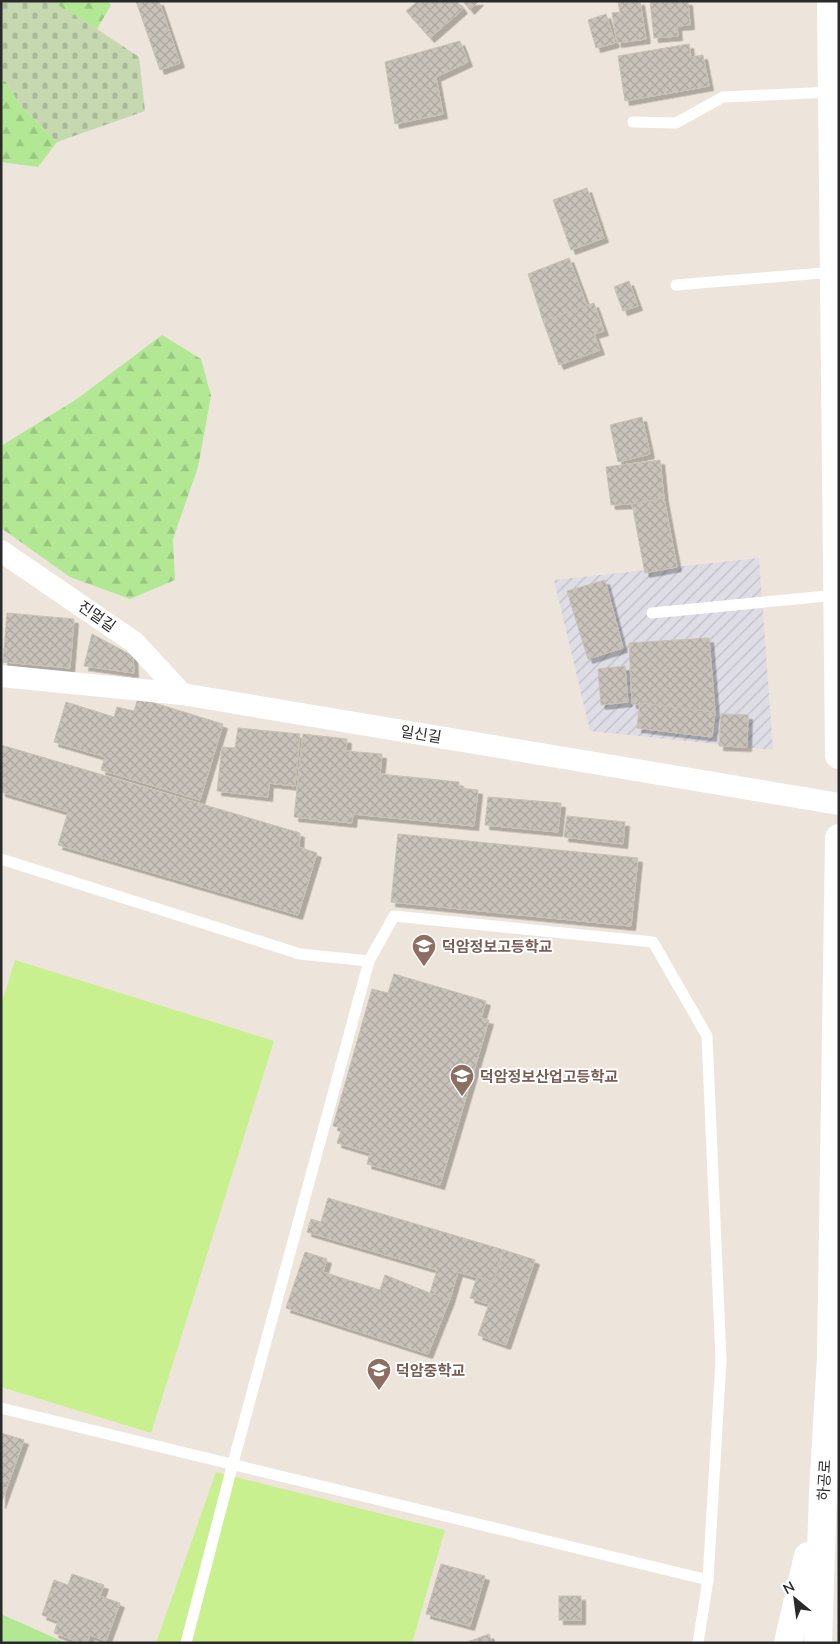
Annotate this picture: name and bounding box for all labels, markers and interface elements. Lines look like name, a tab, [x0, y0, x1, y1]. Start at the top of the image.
street label: 진멀길	[75, 596, 119, 636]
street label: 일신길	[399, 721, 443, 747]
school or university icon: 덕암정보고등학교	[411, 933, 437, 967]
place label: 덕암정보고등학교	[442, 937, 553, 956]
school or university icon: 덕암정보산업고등학교	[449, 1063, 475, 1097]
place label: 덕암정보산업고등학교	[480, 1067, 618, 1086]
school or university icon: 덕암중학교	[366, 1357, 392, 1391]
place label: 덕암중학교	[396, 1361, 465, 1380]
street label: 하공로	[813, 1459, 835, 1501]
north arrow	[770, 1574, 820, 1624]
text: N	[780, 1577, 798, 1598]

